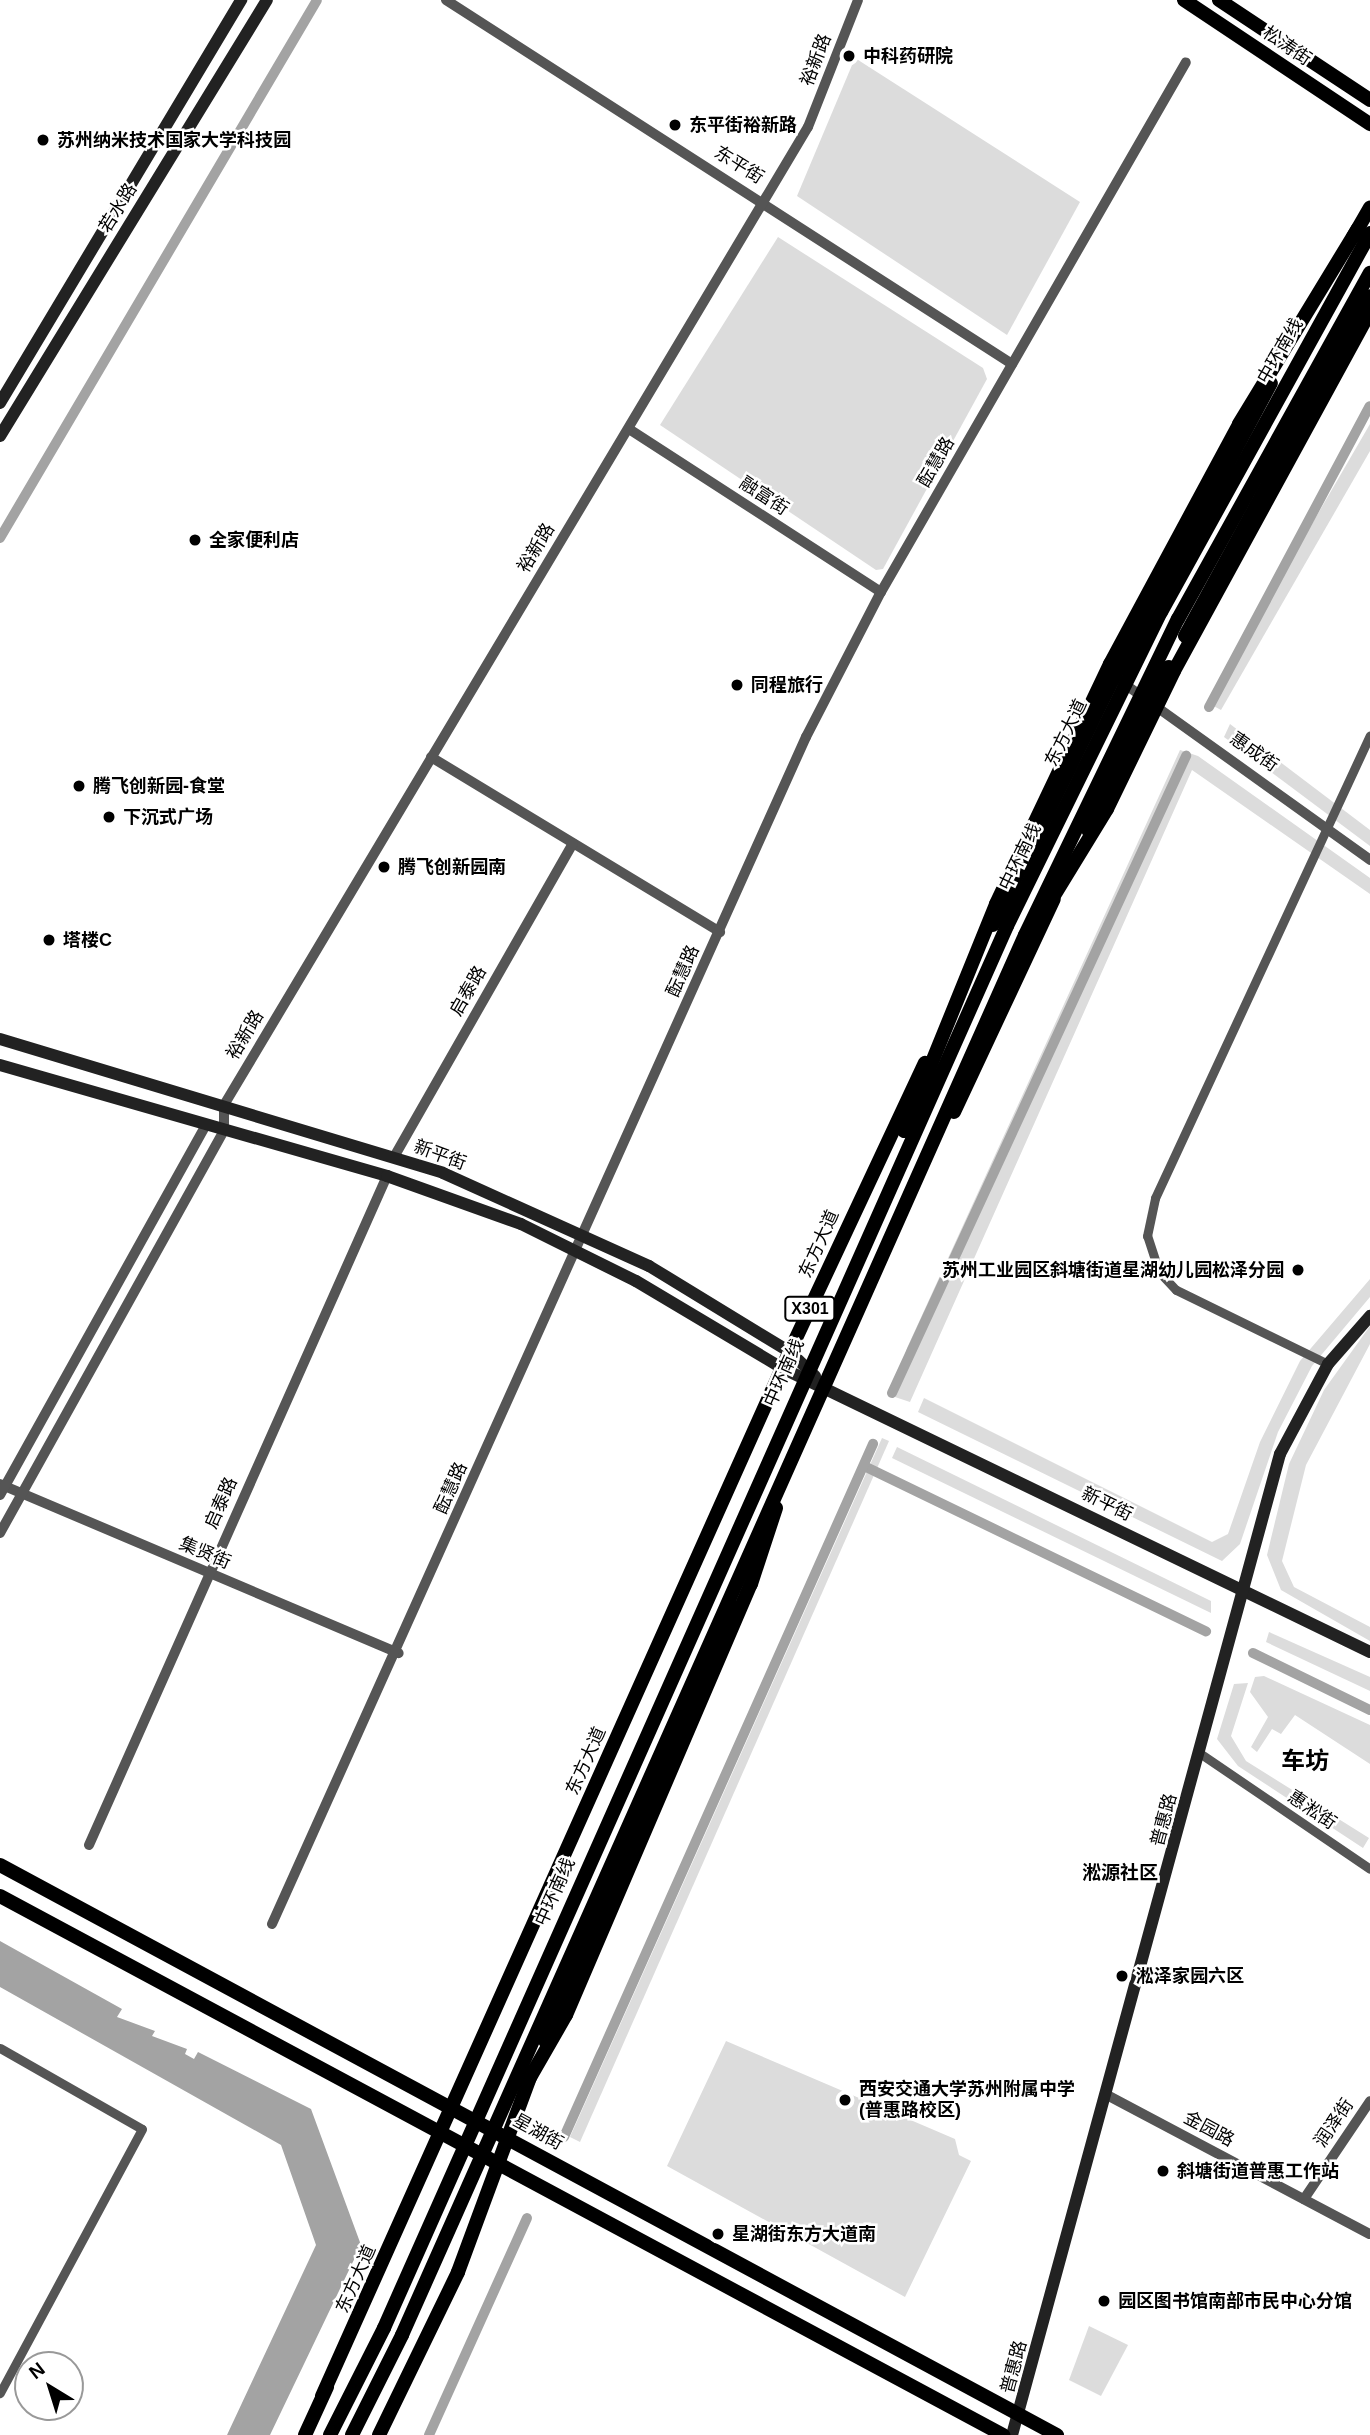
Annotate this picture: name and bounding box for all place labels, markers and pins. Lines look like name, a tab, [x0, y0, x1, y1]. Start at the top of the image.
place label: 中科药研院	[863, 45, 953, 67]
marker: 中科药研院	[841, 48, 857, 64]
place label: 东平街裕新路	[689, 114, 797, 136]
marker: 东平街裕新路	[667, 117, 683, 133]
place label: 苏州纳米技术国家大学科技园	[57, 129, 291, 151]
marker: 苏州纳米技术国家大学科技园	[35, 132, 51, 148]
place label: 全家便利店	[209, 529, 299, 551]
marker: 全家便利店	[187, 532, 203, 548]
place label: 同程旅行	[751, 674, 823, 696]
marker: 同程旅行	[729, 677, 745, 693]
place label: 腾飞创新园-食堂	[93, 775, 225, 797]
marker: 腾飞创新园-食堂	[71, 778, 87, 794]
place label: 下沉式广场	[123, 806, 213, 828]
marker: 下沉式广场	[101, 809, 117, 825]
place label: 腾飞创新园南	[398, 856, 506, 878]
marker: 腾飞创新园南	[376, 859, 392, 875]
place label: 塔楼C	[63, 929, 112, 951]
marker: 塔楼C	[41, 932, 57, 948]
place label: 苏州工业园区斜塘街道星湖幼儿园松泽分园	[942, 1259, 1284, 1281]
marker: 苏州工业园区斜塘街道星湖幼儿园松泽分园	[1290, 1262, 1306, 1278]
place label: 淞泽家园六区	[1136, 1965, 1244, 1987]
marker: 淞泽家园六区	[1114, 1968, 1130, 1984]
place label: 西安交通大学苏州附属中学 (普惠路校区)	[859, 2079, 1075, 2122]
marker: 西安交通大学苏州附属中学 (普惠路校区)	[837, 2092, 853, 2108]
place label: 斜塘街道普惠工作站	[1177, 2160, 1339, 2182]
marker: 斜塘街道普惠工作站	[1155, 2163, 1171, 2179]
place label: 星湖街东方大道南	[732, 2223, 876, 2245]
marker: 星湖街东方大道南	[710, 2226, 726, 2242]
place label: 园区图书馆南部市民中心分馆	[1118, 2290, 1352, 2312]
marker: 园区图书馆南部市民中心分馆	[1096, 2293, 1112, 2309]

